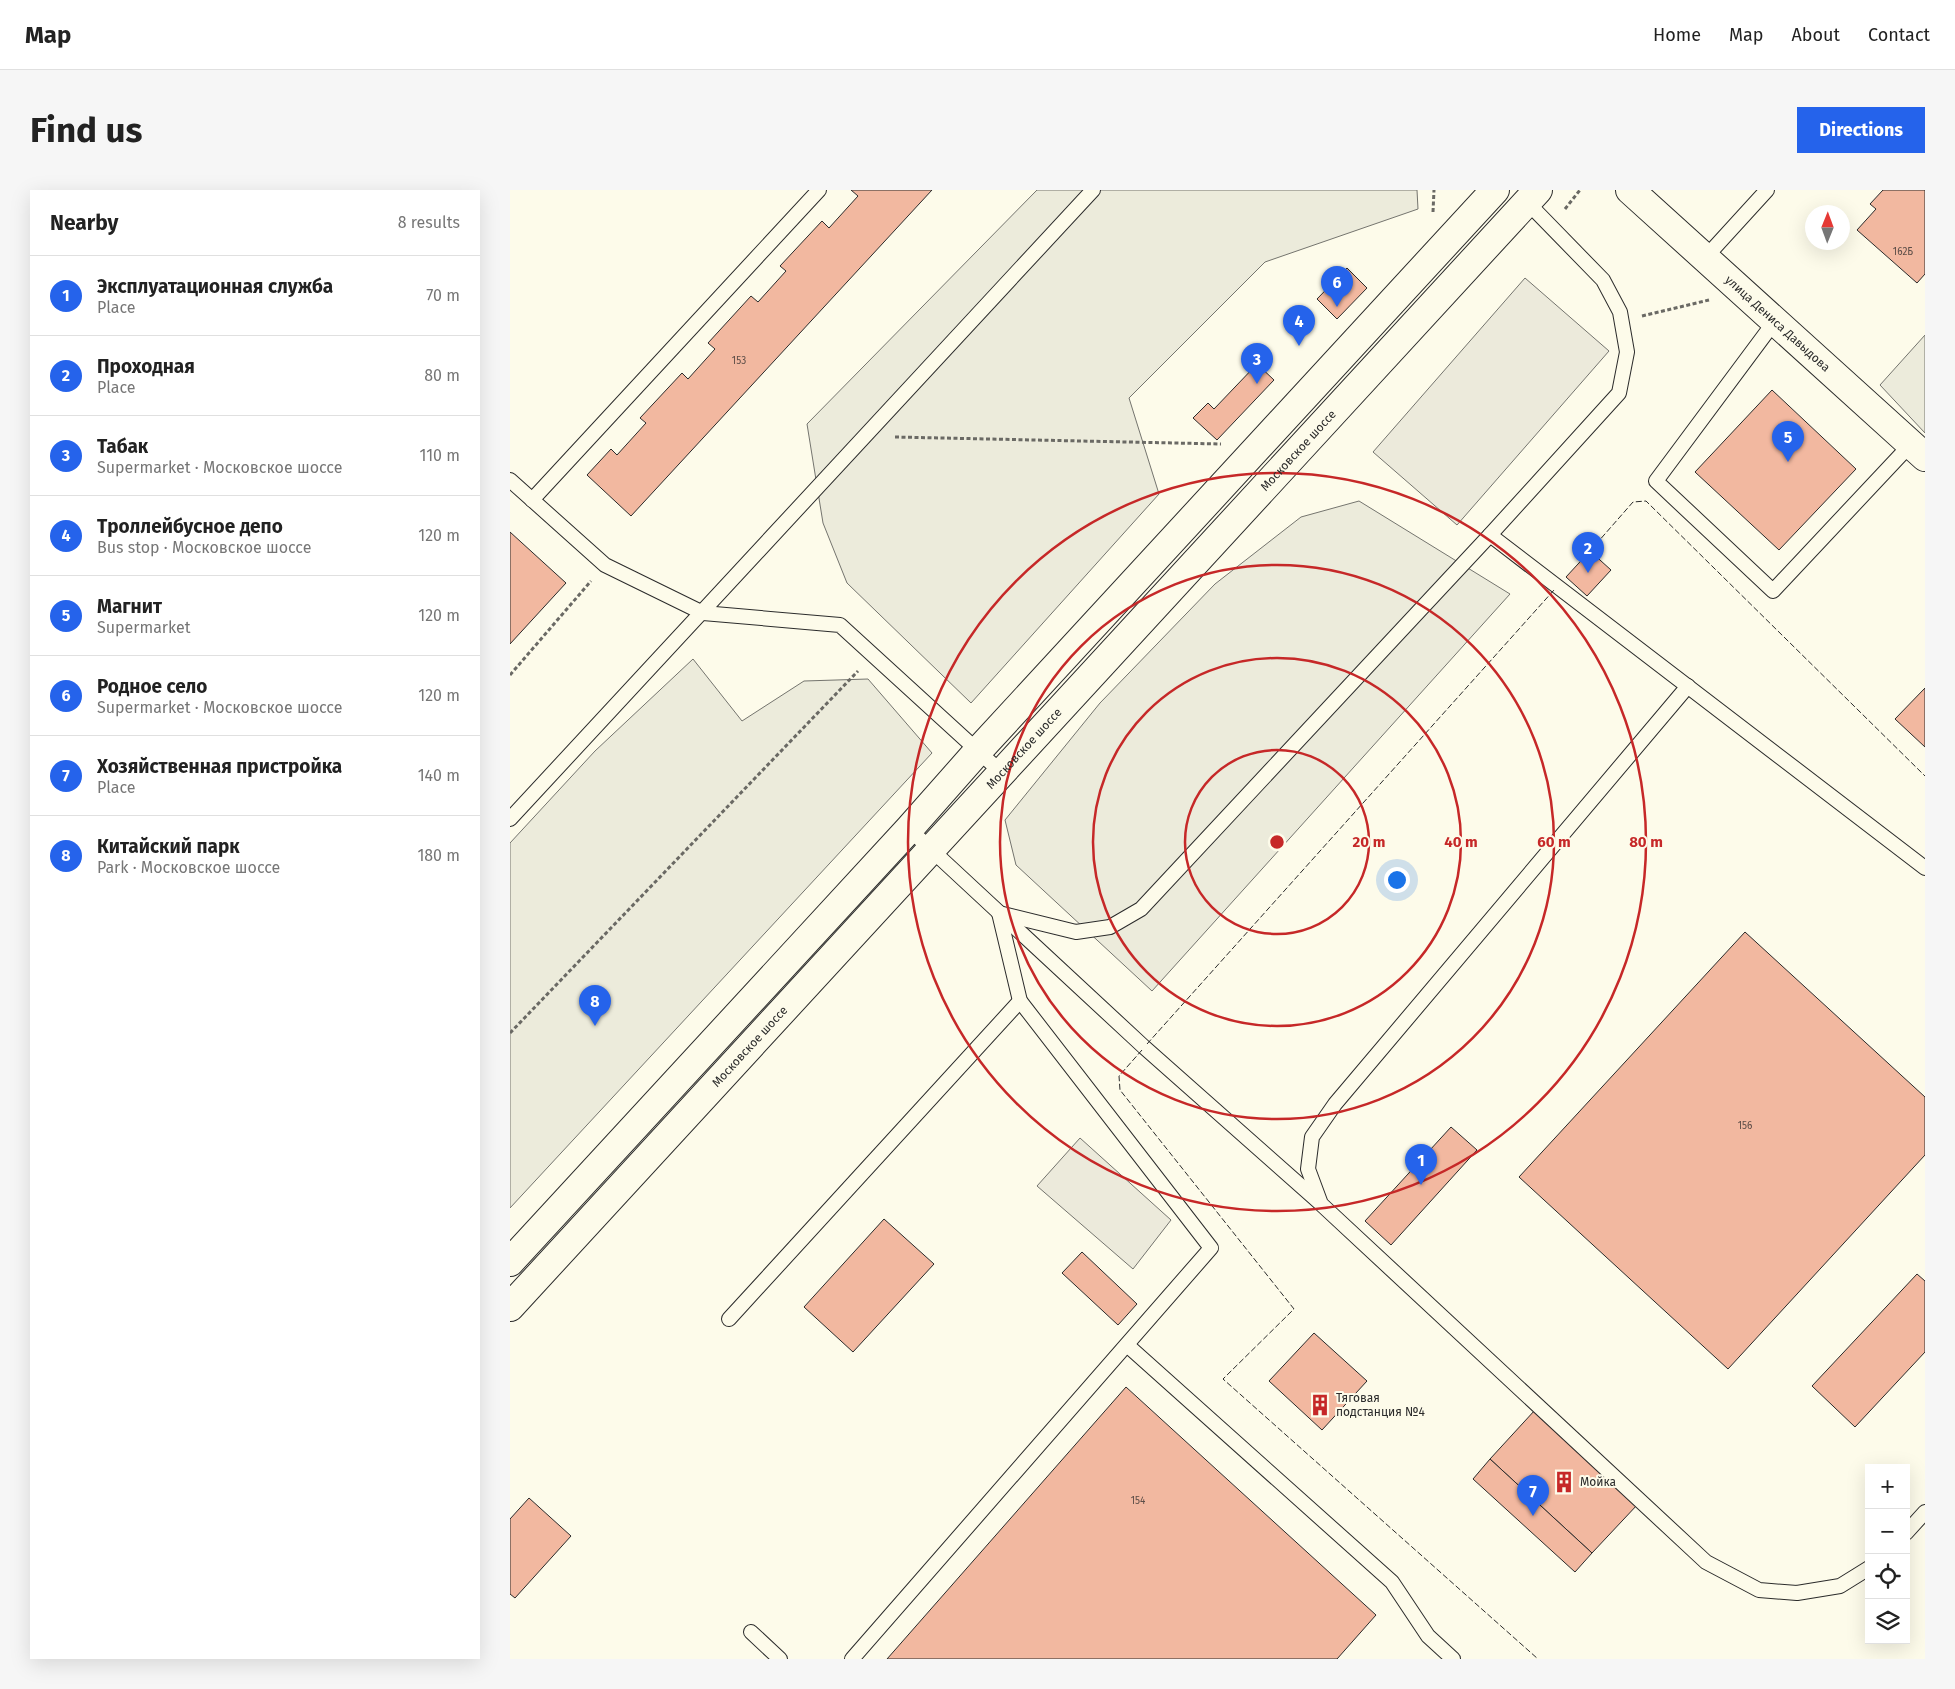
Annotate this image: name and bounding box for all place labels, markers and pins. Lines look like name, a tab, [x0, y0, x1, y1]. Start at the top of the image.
pin: 6	[1321, 266, 1353, 307]
pin: 4	[1283, 305, 1315, 346]
pin: 3	[1241, 343, 1273, 384]
pin: 5	[1772, 421, 1804, 462]
pin: 2	[1572, 532, 1604, 573]
centre of rings	[1268, 833, 1286, 851]
pin: 8	[579, 985, 611, 1026]
pin: 1	[1405, 1144, 1437, 1185]
place label: Тяговая подстанция №4	[1336, 1391, 1425, 1419]
building icon: Тяговая подстанция №4	[1307, 1392, 1333, 1418]
building icon: Мойка	[1551, 1469, 1577, 1495]
pin: 7	[1517, 1475, 1549, 1516]
place label: Мойка	[1580, 1475, 1616, 1489]

